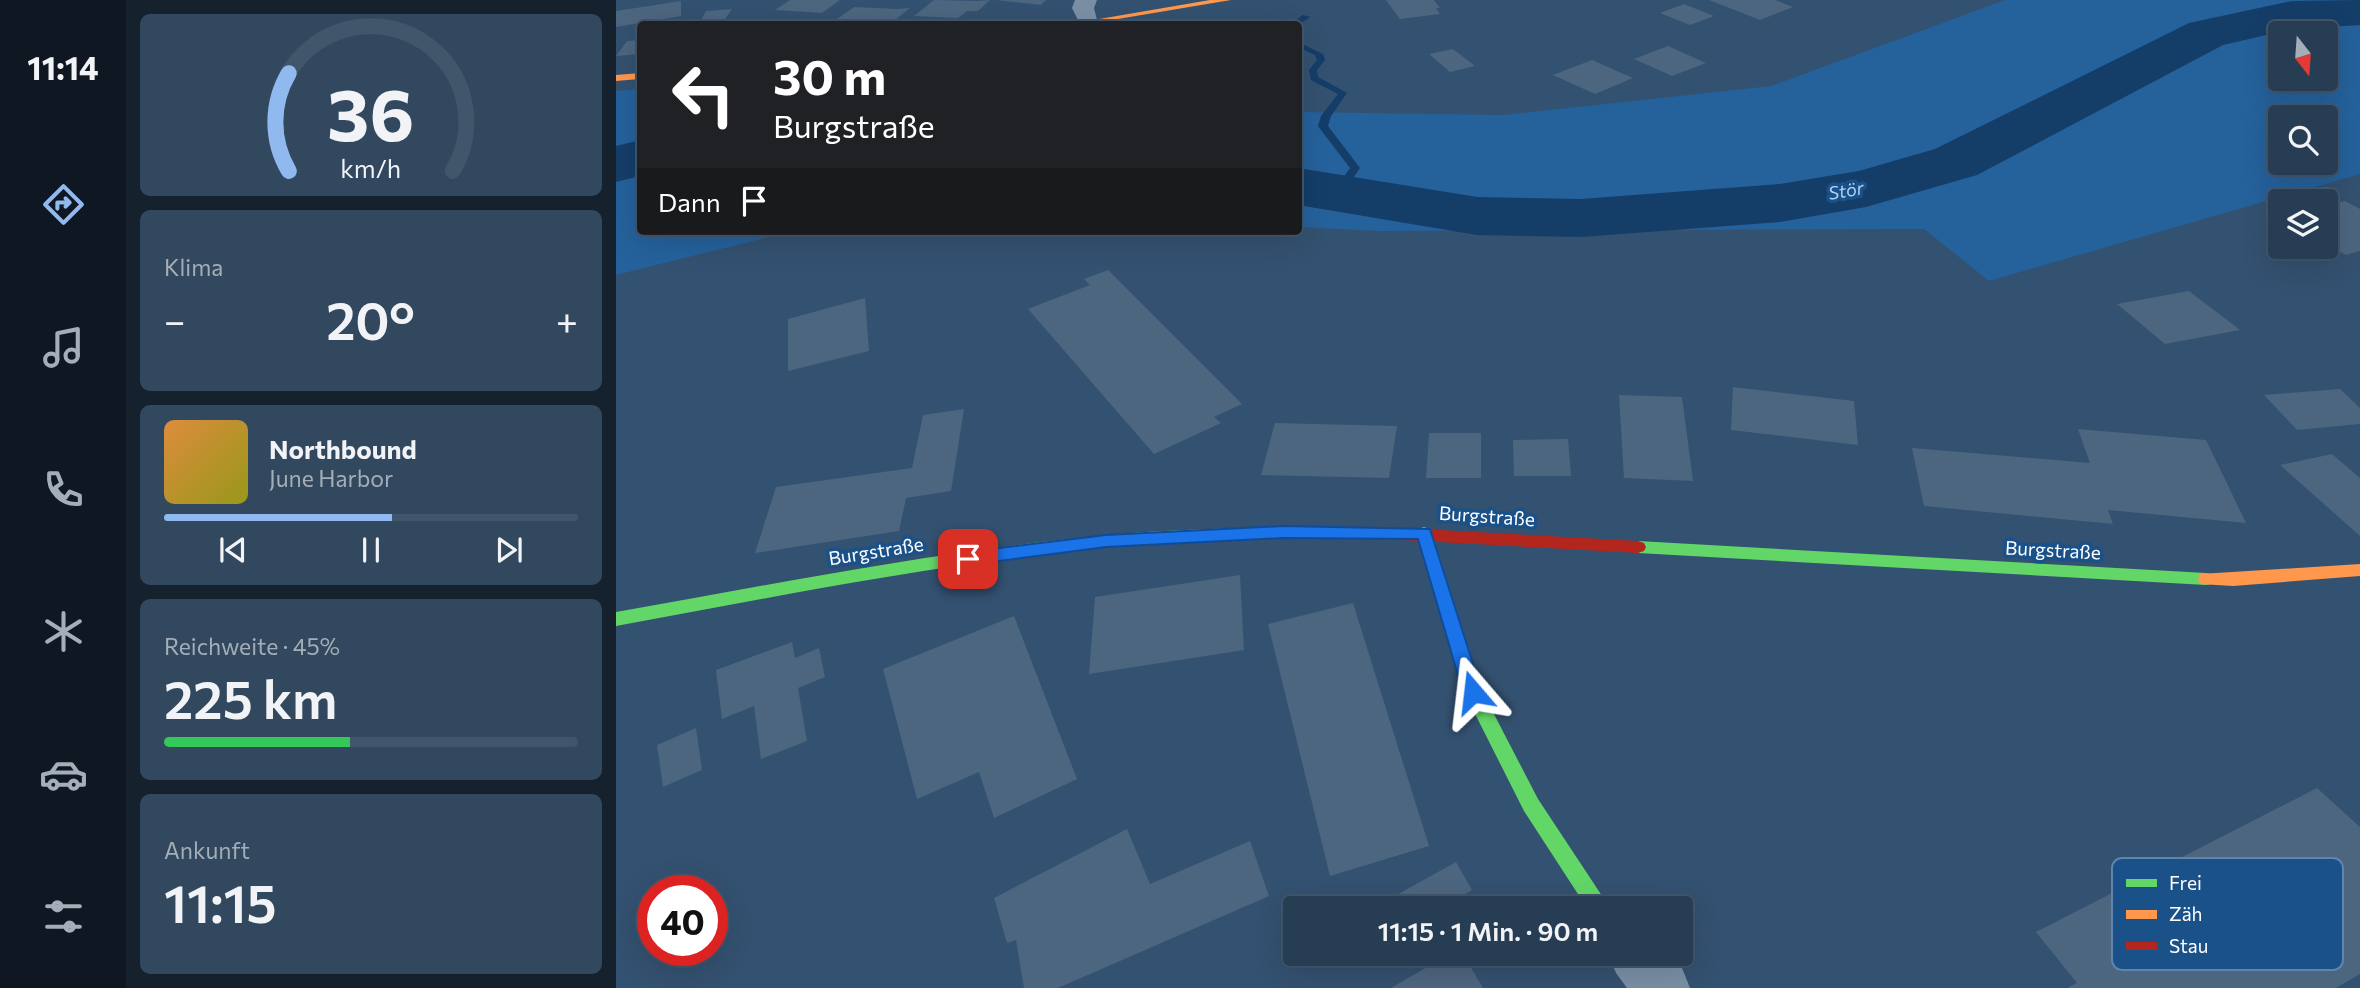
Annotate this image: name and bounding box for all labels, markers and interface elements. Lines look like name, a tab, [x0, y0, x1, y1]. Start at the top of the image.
north arrow	[2268, 21, 2338, 91]
map controls	[2268, 21, 2338, 259]
text: 30 m	[773, 45, 886, 105]
text: 11:14	[27, 47, 99, 87]
icon: left	[658, 49, 749, 140]
text: 36	[327, 67, 415, 156]
text: Burgstraße	[773, 105, 935, 145]
button: search	[2268, 105, 2338, 175]
text: km/h	[341, 153, 401, 183]
water label: Stör	[1826, 176, 1866, 204]
icon: directions	[39, 180, 88, 229]
icon: arrive	[735, 182, 773, 220]
text: Dann	[658, 186, 721, 217]
button: layers	[2268, 189, 2338, 259]
text: Klima	[164, 253, 223, 281]
text: 20°	[326, 287, 415, 351]
text: −	[164, 296, 186, 343]
text: +	[556, 296, 578, 343]
icon: music	[39, 323, 88, 372]
text: Northbound	[269, 433, 417, 464]
text: June Harbor	[269, 464, 393, 492]
icon: phone	[39, 465, 88, 514]
street label: Burgstraße	[1438, 501, 1536, 530]
pin	[938, 529, 998, 589]
icon: previous	[214, 531, 252, 569]
icon: pause	[352, 531, 390, 569]
icon: next	[490, 531, 528, 569]
street label: Burgstraße	[827, 532, 925, 569]
street label: Burgstraße	[2004, 536, 2102, 563]
icon: arrive	[949, 540, 987, 578]
icon: climate	[39, 607, 88, 656]
text: Reichweite · 45%	[164, 632, 340, 660]
position arrow	[1436, 655, 1510, 729]
text: 225 km	[164, 666, 337, 730]
icon: car	[39, 750, 88, 799]
text: Ankunft	[164, 836, 250, 864]
legend	[2112, 858, 2343, 970]
text: 11:15	[164, 870, 277, 934]
text: Frei	[2169, 871, 2202, 894]
speed limit sign: 40	[637, 875, 728, 966]
icon: filters	[39, 892, 88, 941]
text: Zäh	[2169, 902, 2203, 925]
text: 11:15 · 1 Min. · 90 m	[1378, 915, 1598, 946]
text: Stau	[2169, 934, 2208, 957]

